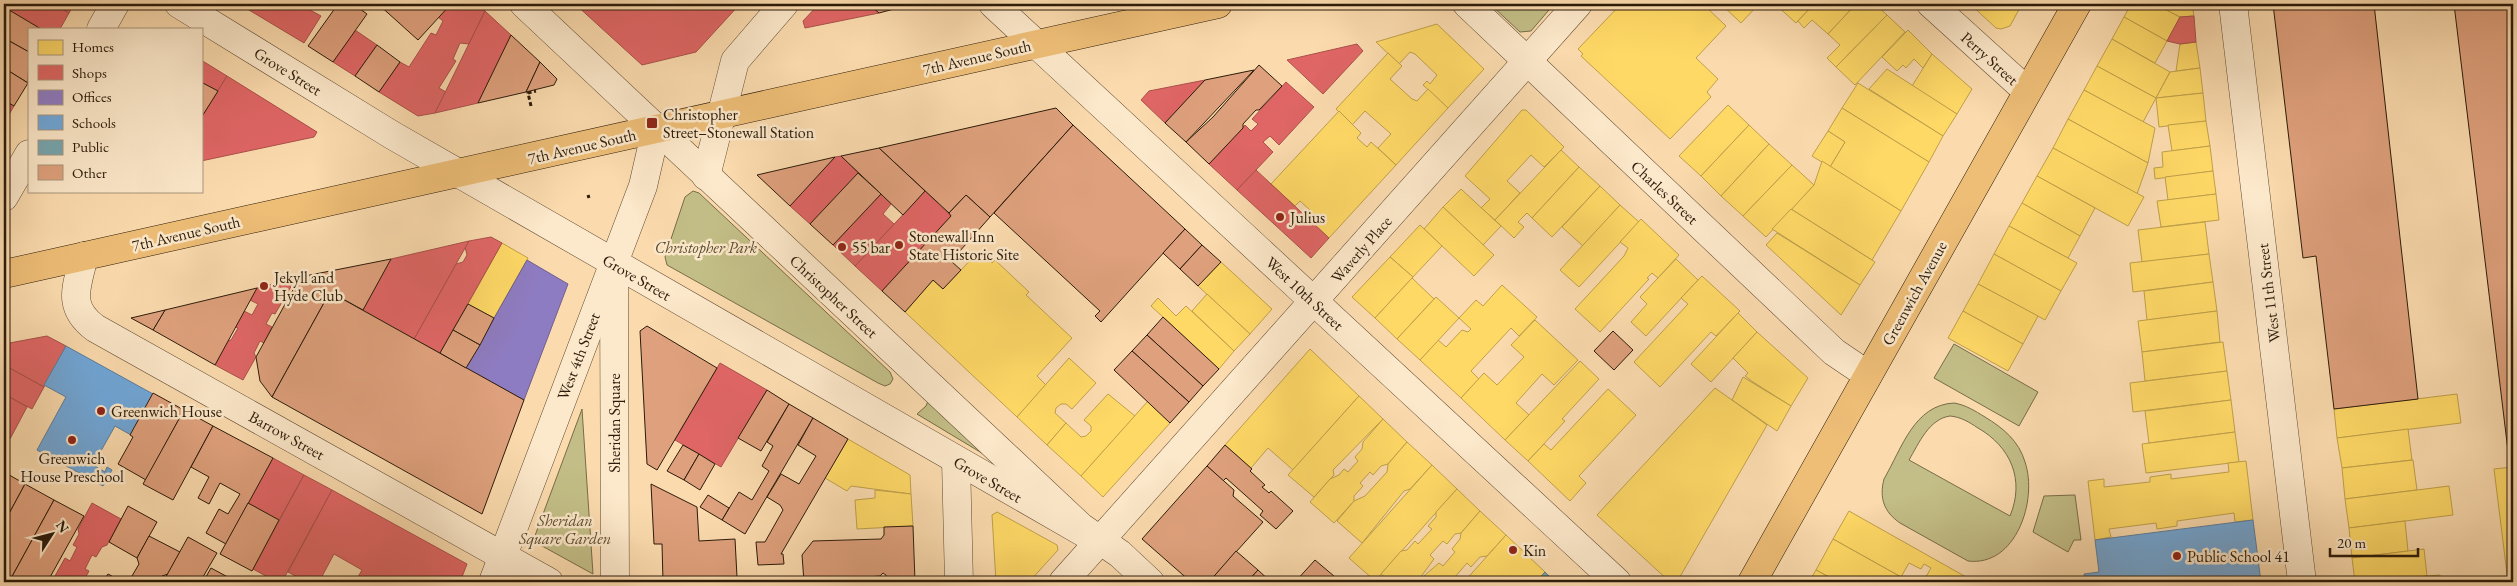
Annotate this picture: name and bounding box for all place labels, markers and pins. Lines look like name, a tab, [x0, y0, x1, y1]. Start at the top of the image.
place label: Christopher Street–Stonewall Station	[663, 104, 815, 143]
marker: Christopher Street–Stonewall Station	[645, 116, 659, 130]
place label: Julius	[1288, 207, 1325, 228]
marker: Julius	[1274, 211, 1286, 223]
place label: Stonewall Inn State Historic Site	[909, 226, 1019, 265]
place label: 55 bar	[852, 237, 891, 258]
marker: Stonewall Inn State Historic Site	[893, 239, 905, 251]
marker: 55 bar	[836, 241, 848, 253]
place label: Jekyll and Hyde Club	[272, 267, 343, 306]
marker: Jekyll and Hyde Club	[258, 280, 270, 292]
place label: Greenwich House	[111, 401, 222, 422]
marker: Greenwich House	[95, 405, 107, 417]
marker: Greenwich House Preschool	[66, 434, 78, 446]
place label: Greenwich House Preschool	[20, 448, 124, 487]
place label: Kin	[1523, 540, 1547, 561]
marker: Kin	[1507, 544, 1519, 556]
place label: Public School 41	[2187, 546, 2290, 567]
marker: Public School 41	[2171, 550, 2183, 562]

